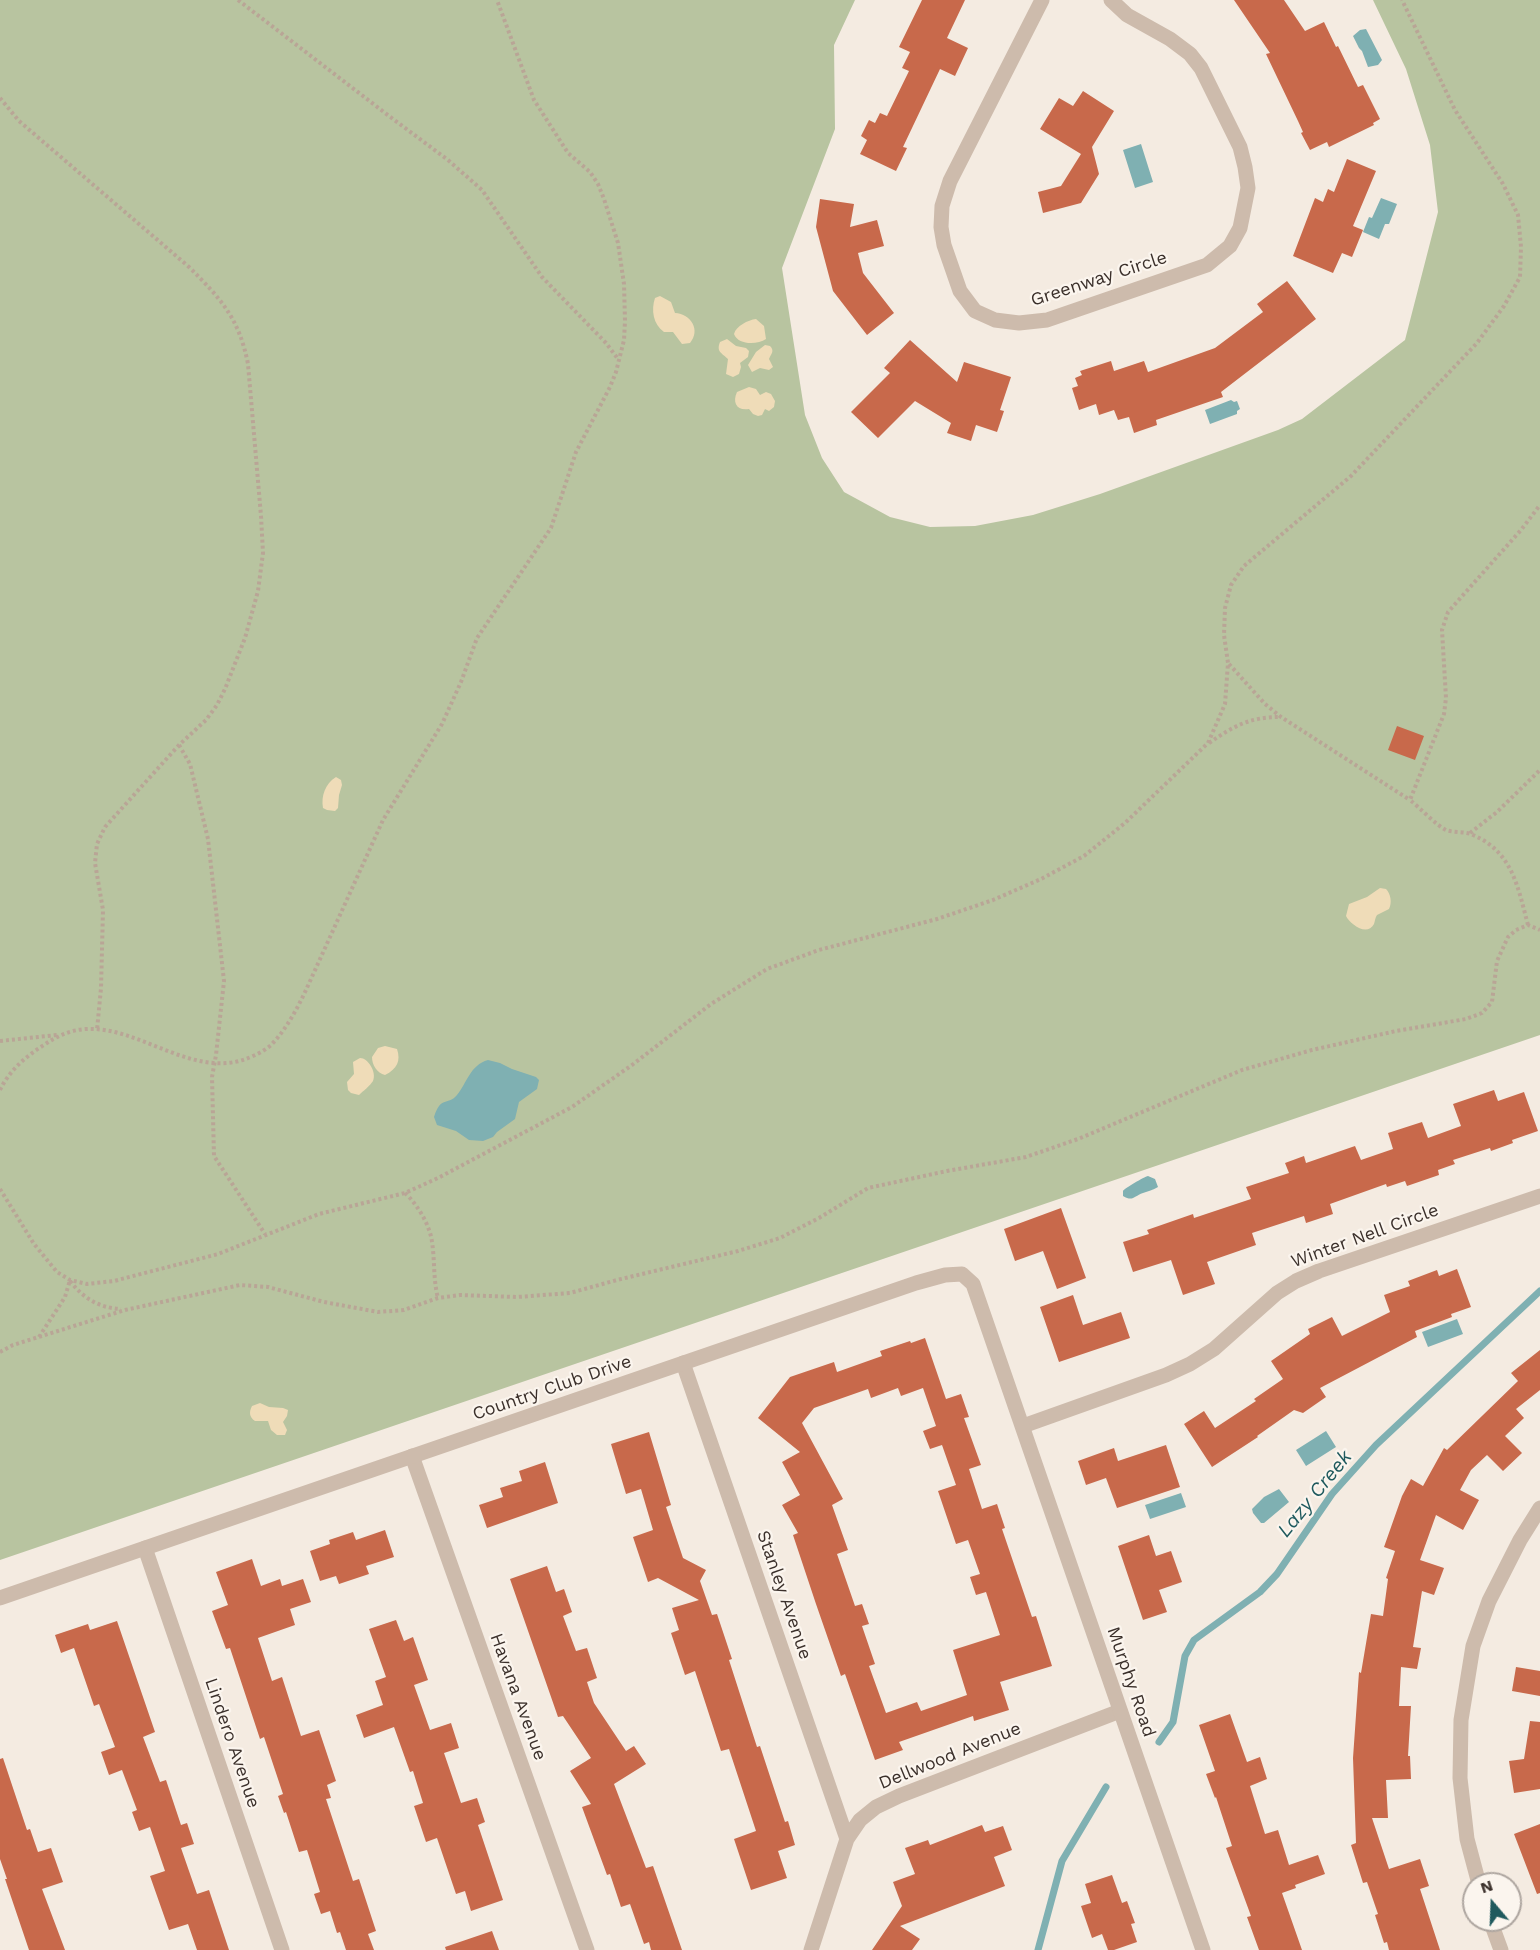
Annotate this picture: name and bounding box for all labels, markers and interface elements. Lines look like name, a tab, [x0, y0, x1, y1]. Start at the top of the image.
street label: Greenway Circle	[1028, 247, 1170, 311]
street label: Winter Nell Circle	[1288, 1199, 1442, 1273]
street label: Country Club Drive	[470, 1351, 634, 1425]
water label: Lazy Creek	[1273, 1446, 1357, 1542]
street label: Stanley Avenue	[752, 1528, 816, 1662]
street label: Murphy Road	[1102, 1624, 1160, 1740]
street label: Havana Avenue	[485, 1631, 551, 1763]
street label: Lindero Avenue	[200, 1675, 264, 1811]
street label: Dellwood Avenue	[876, 1718, 1024, 1794]
north arrow	[1462, 1872, 1522, 1932]
text: N	[1478, 1875, 1495, 1897]

